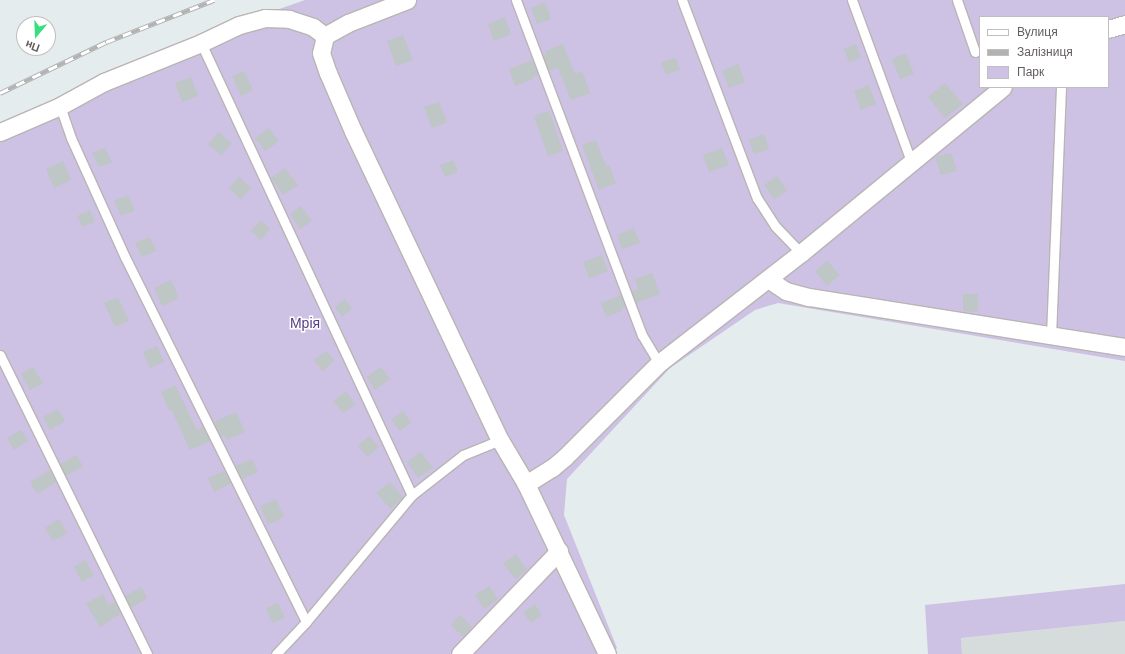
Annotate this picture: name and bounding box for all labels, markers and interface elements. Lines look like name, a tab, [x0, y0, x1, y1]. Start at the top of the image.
north arrow	[16, 16, 56, 56]
legend	[979, 16, 1109, 88]
text: Вулиця	[1017, 24, 1058, 40]
text: Пн	[23, 37, 42, 55]
text: Залізниця	[1017, 44, 1073, 60]
text: Парк	[1017, 64, 1044, 80]
park label: Мрія	[290, 315, 320, 331]

